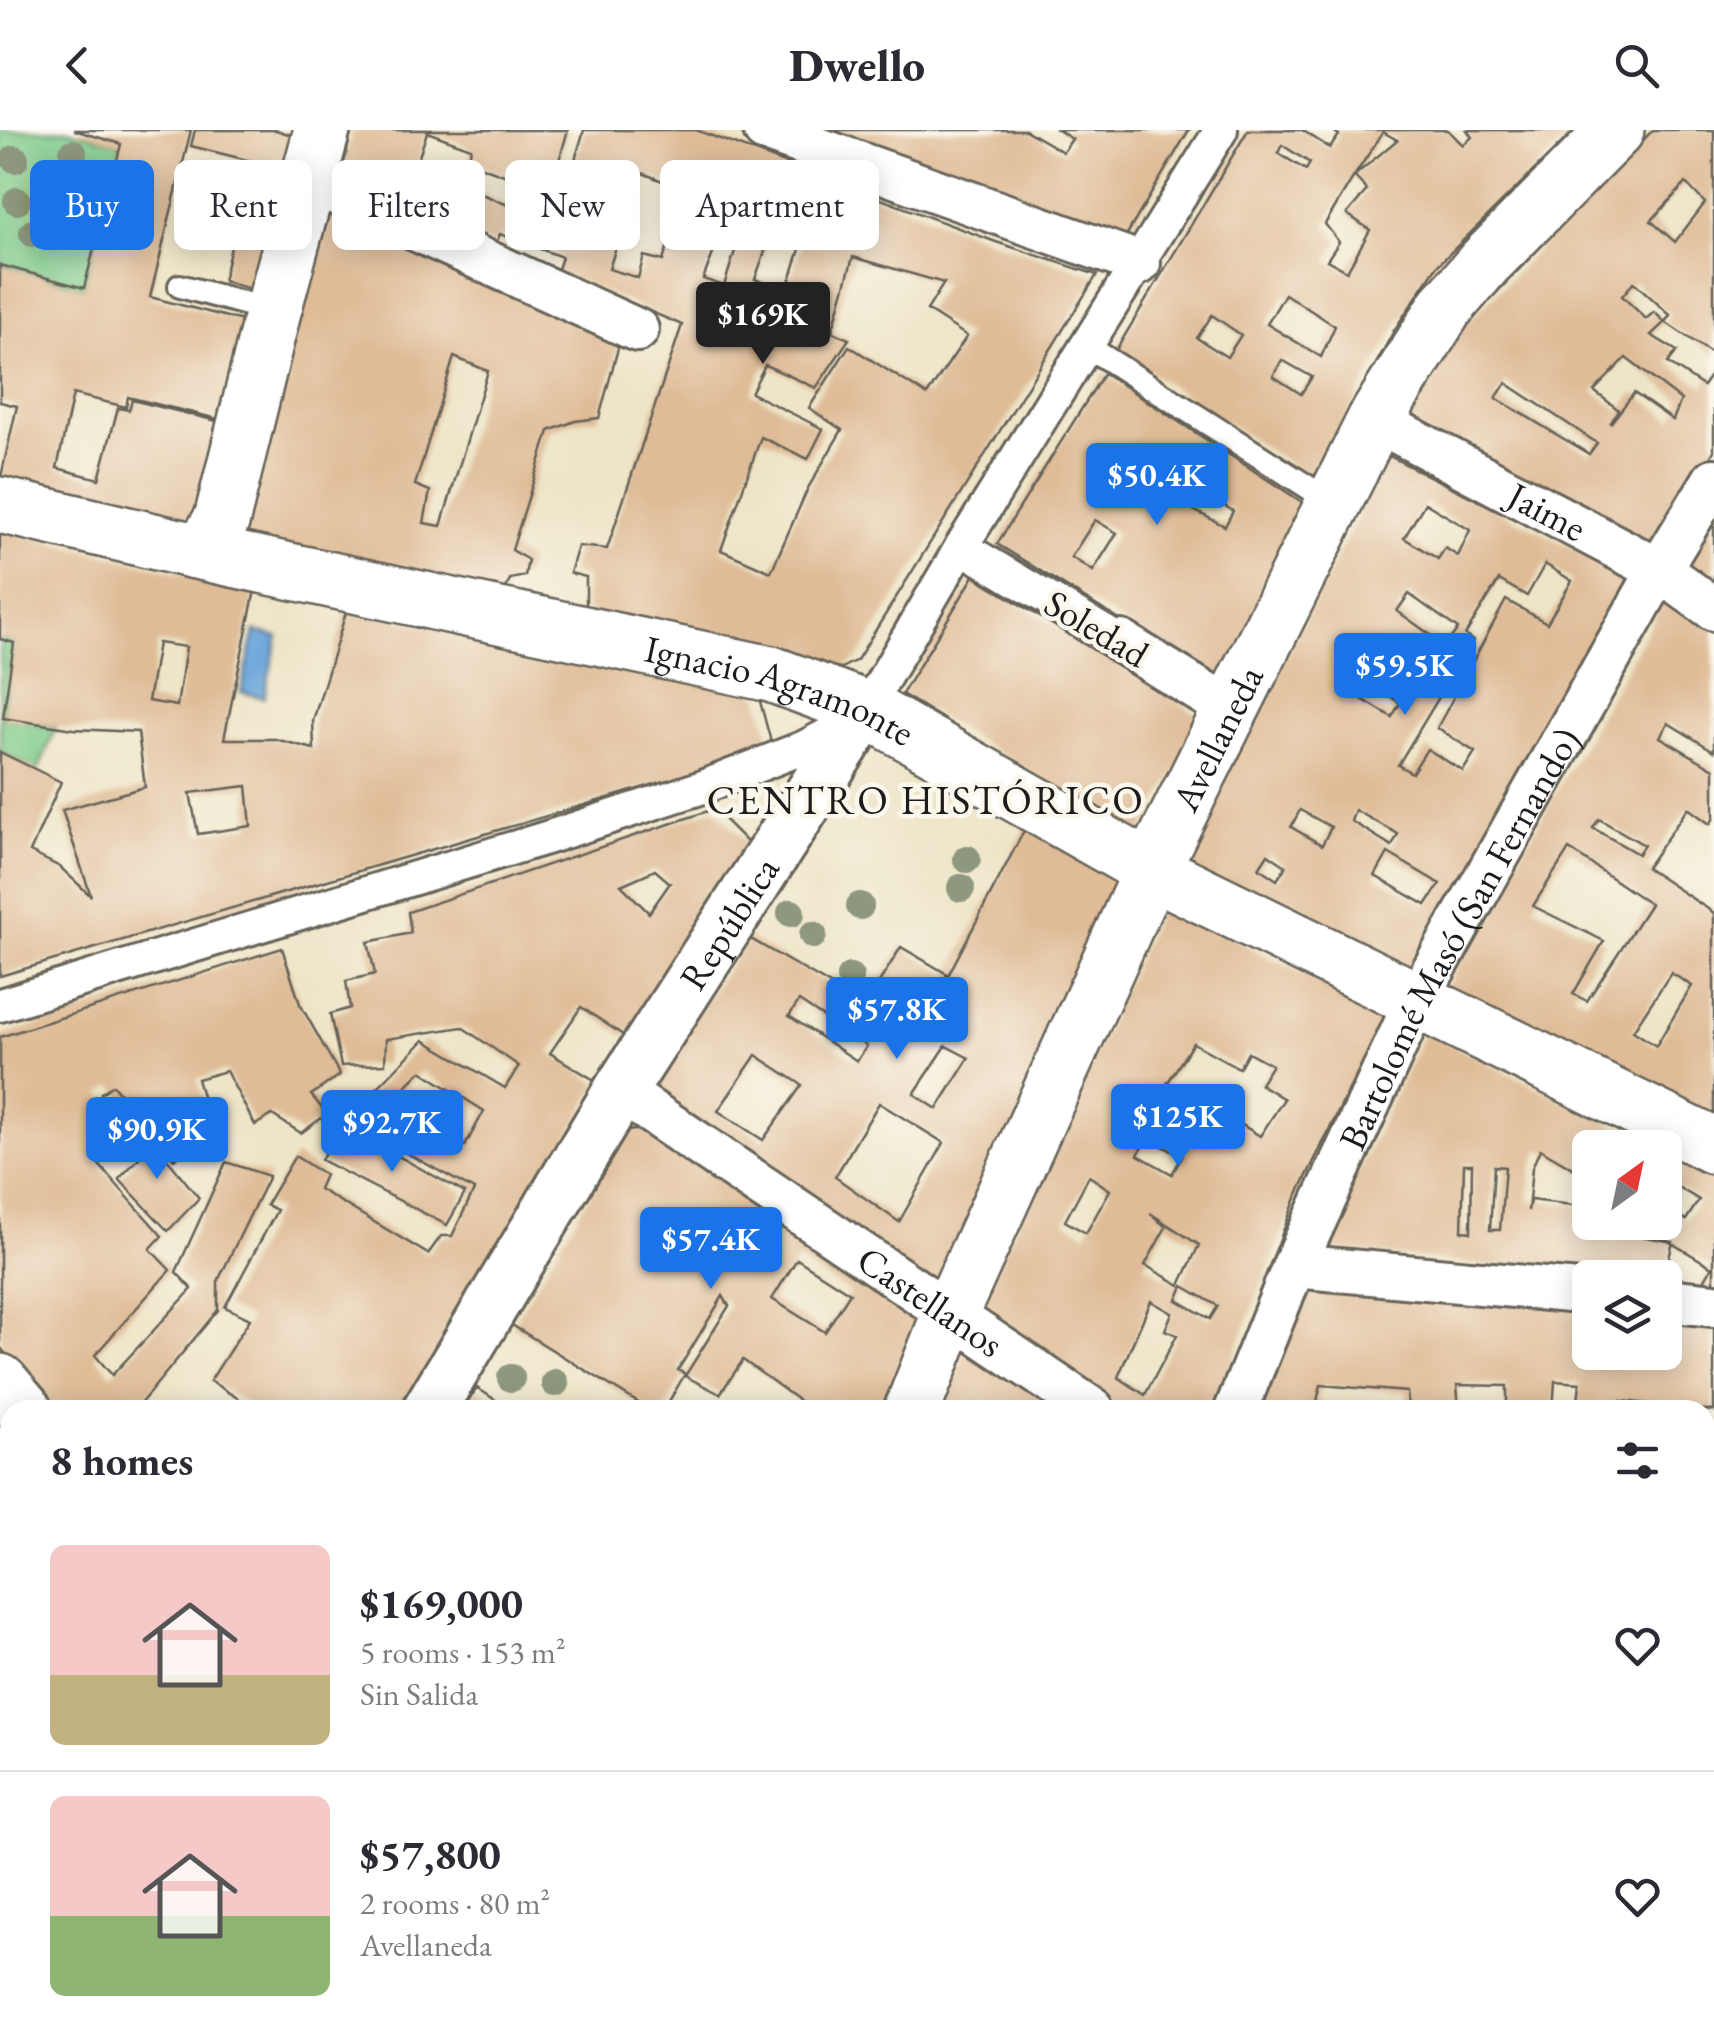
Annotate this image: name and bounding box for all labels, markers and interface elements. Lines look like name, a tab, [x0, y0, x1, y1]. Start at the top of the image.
text: Dwello	[789, 36, 925, 94]
icon: back	[50, 38, 105, 93]
icon: search	[1609, 38, 1664, 93]
chip: Buy	[30, 160, 154, 250]
chip: Rent	[174, 160, 312, 250]
chip: Filters	[332, 160, 485, 250]
chip: New	[505, 160, 640, 250]
chip: Apartment	[660, 160, 879, 250]
pin: $169K	[693, 282, 833, 367]
text: $169K	[718, 293, 808, 335]
pin: $50.4K	[1076, 443, 1238, 528]
text: $50.4K	[1108, 454, 1206, 496]
street label: Jaime	[1497, 469, 1595, 552]
street label: Soledad	[1036, 578, 1159, 679]
street label: Ignacio Agramonte	[640, 623, 924, 756]
pin: $59.5K	[1324, 633, 1486, 718]
text: $59.5K	[1356, 644, 1454, 686]
street label: Avellaneda	[1159, 656, 1274, 820]
street label: Bartolomé Masó (San Fernando)	[1327, 718, 1590, 1157]
district label: CENTRO HISTÓRICO	[707, 774, 1145, 826]
street label: República	[667, 846, 790, 999]
pin: $57.8K	[816, 977, 978, 1062]
text: $57.8K	[848, 988, 946, 1030]
pin: $125K	[1108, 1084, 1248, 1169]
pin: $92.7K	[311, 1090, 473, 1175]
text: $125K	[1133, 1095, 1223, 1137]
pin: $90.9K	[76, 1097, 238, 1182]
text: $92.7K	[343, 1101, 441, 1143]
text: $90.9K	[108, 1108, 206, 1150]
north arrow	[1572, 1130, 1682, 1240]
map controls	[1572, 1130, 1682, 1370]
pin: $57.4K	[630, 1207, 792, 1292]
text: $57.4K	[662, 1218, 760, 1260]
street label: Castellanos	[848, 1234, 1013, 1367]
button: layers	[1572, 1260, 1682, 1370]
text: 8 homes	[50, 1433, 193, 1488]
icon: filters	[1610, 1433, 1665, 1488]
text: $169,000	[360, 1576, 523, 1631]
icon: home	[130, 1585, 250, 1705]
icon: heart	[1610, 1618, 1665, 1673]
text: 5 rooms · 153 m²	[360, 1631, 566, 1673]
text: Sin Salida	[360, 1673, 478, 1715]
text: $57,800	[360, 1827, 501, 1882]
icon: home	[130, 1836, 250, 1956]
icon: heart	[1610, 1869, 1665, 1924]
text: 2 rooms · 80 m²	[360, 1882, 550, 1924]
text: Avellaneda	[360, 1924, 492, 1966]

